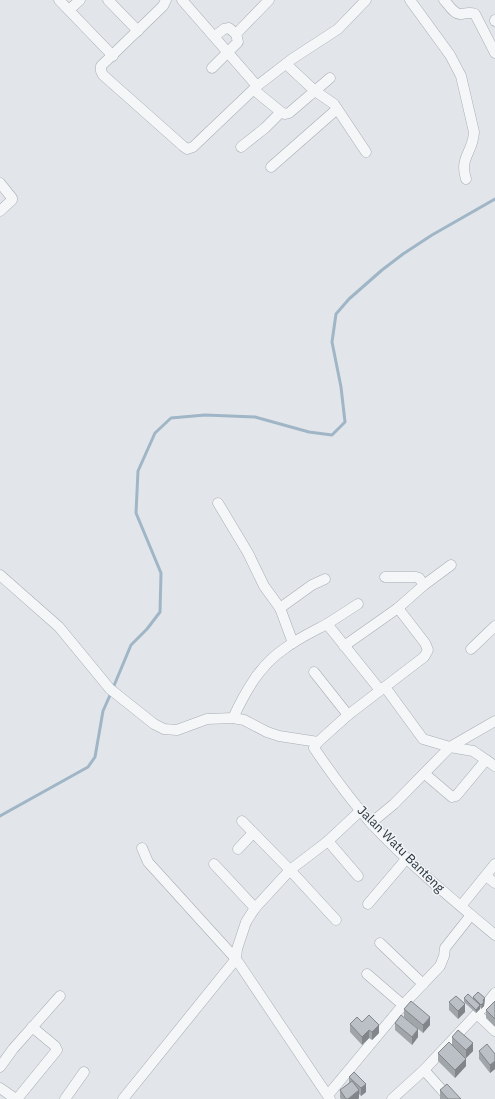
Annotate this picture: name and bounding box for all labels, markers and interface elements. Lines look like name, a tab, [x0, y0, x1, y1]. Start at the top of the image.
street label: Jalan Watu Banteng	[354, 802, 448, 896]

